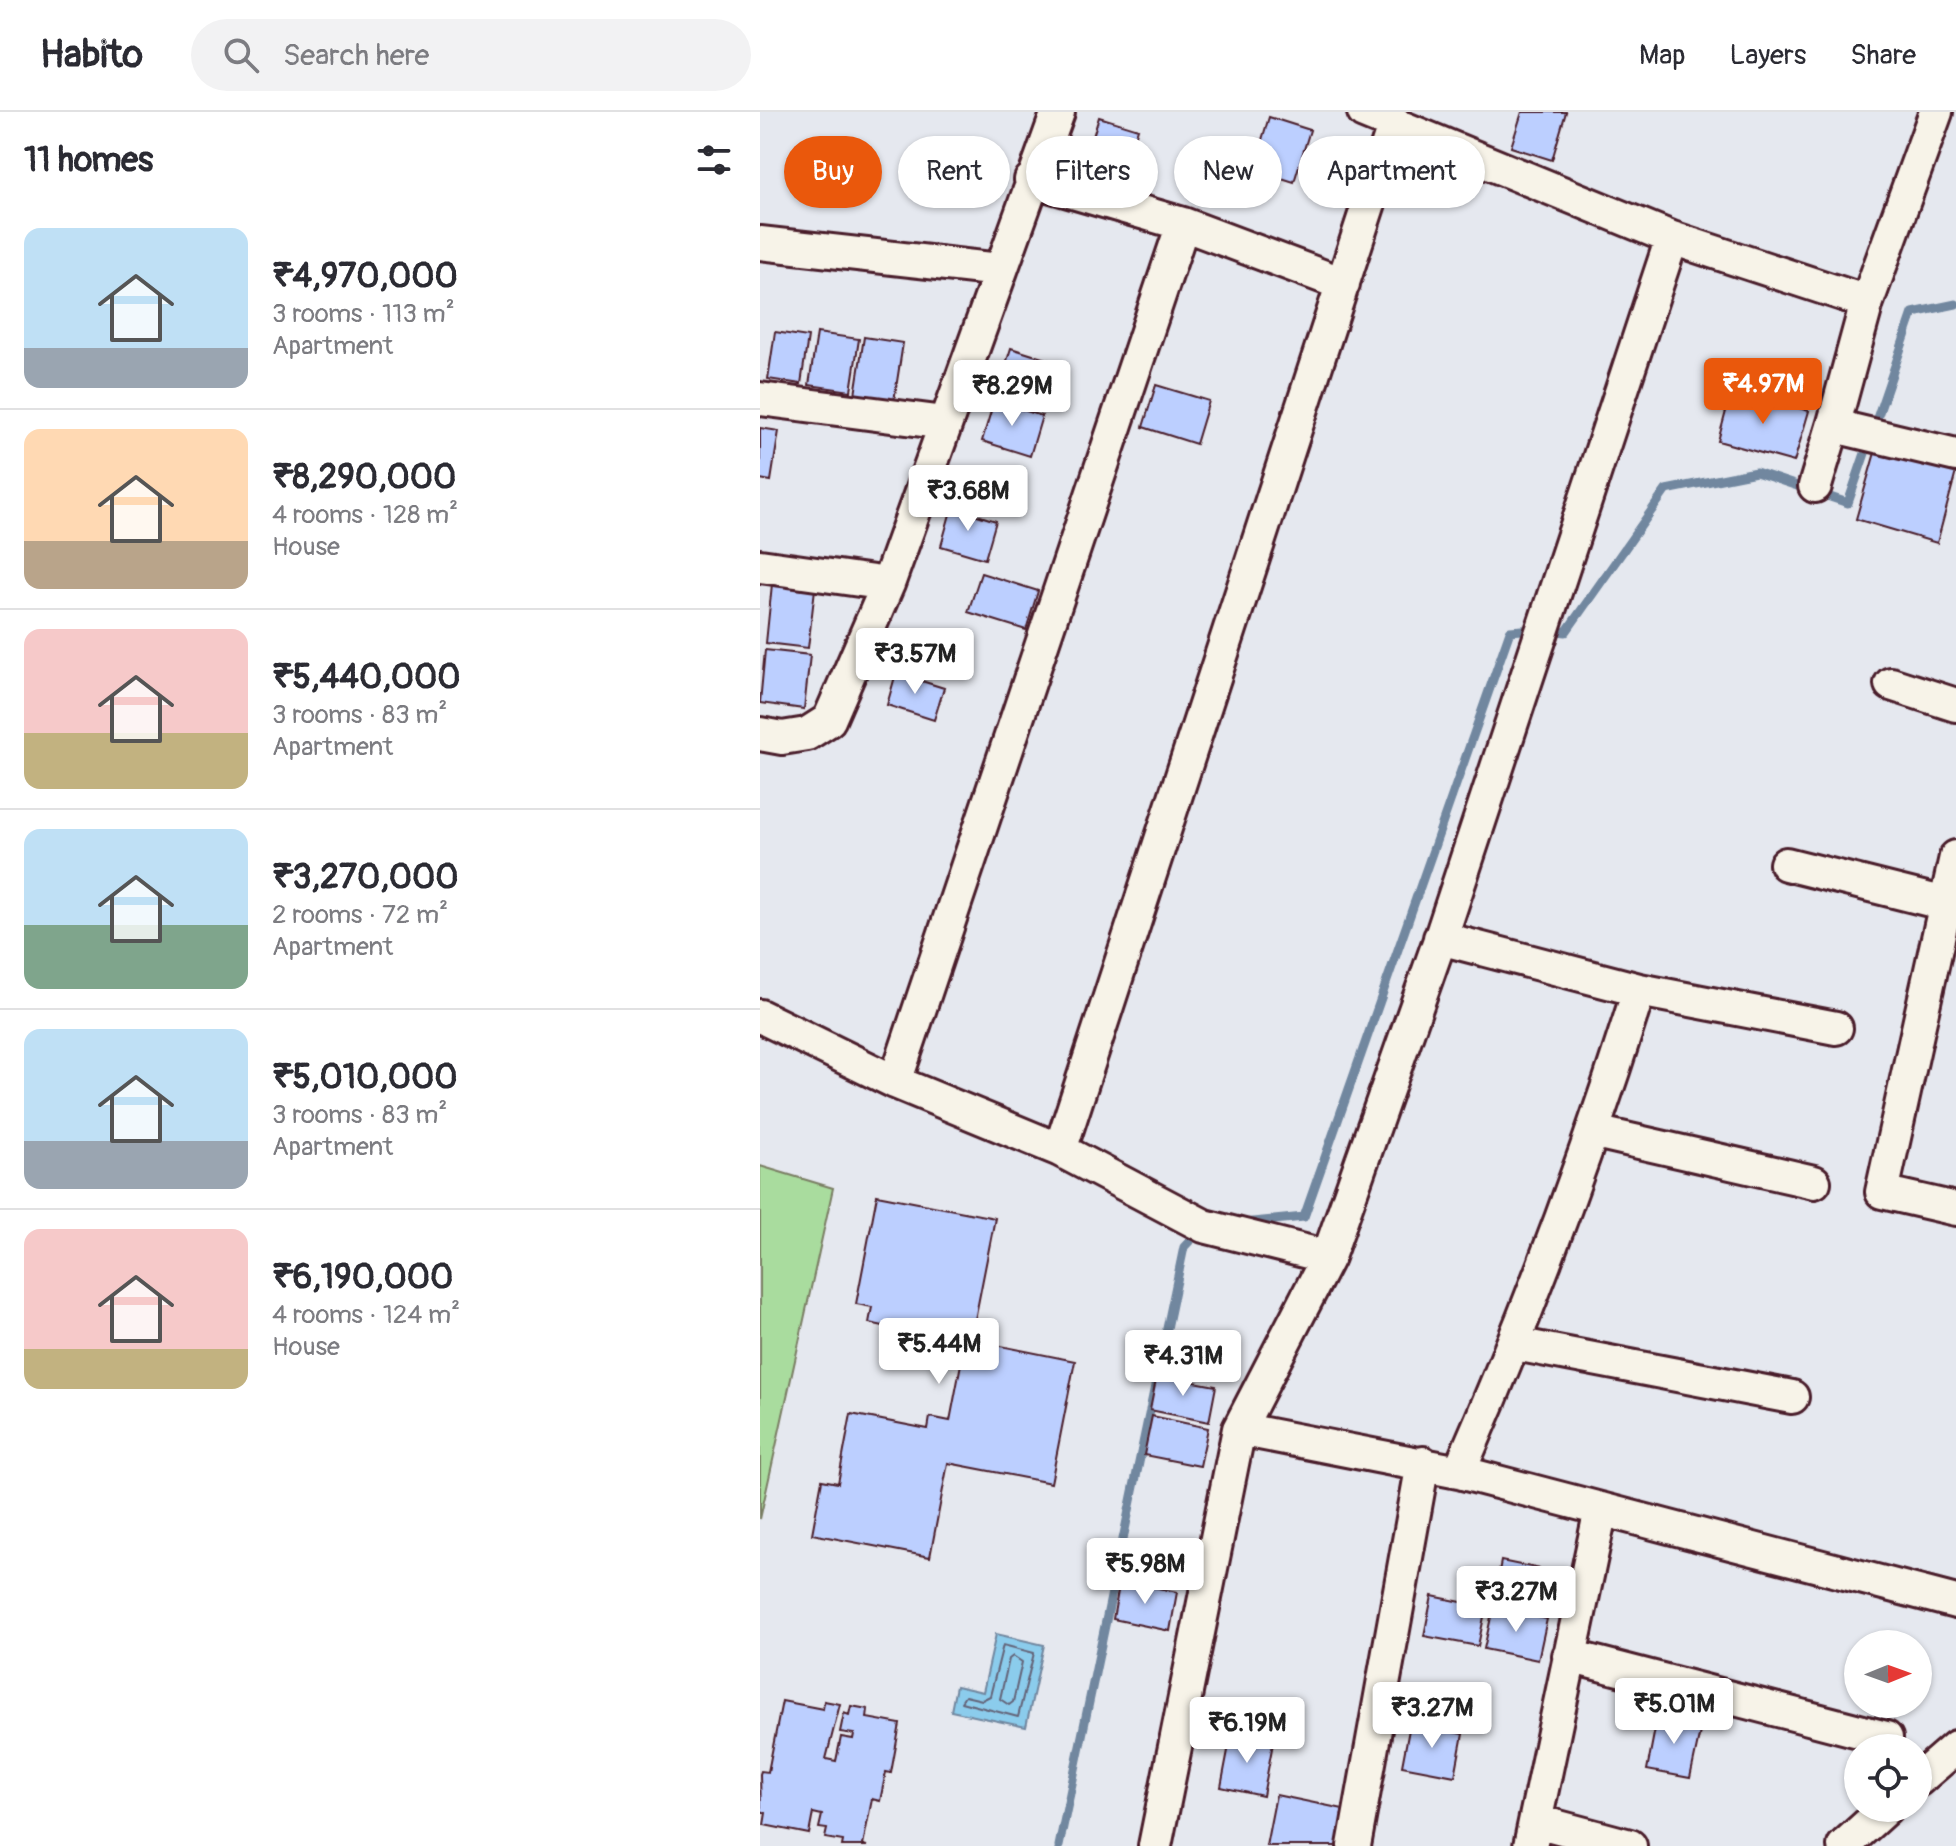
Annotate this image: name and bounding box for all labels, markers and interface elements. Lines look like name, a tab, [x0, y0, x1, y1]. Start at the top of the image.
search box	[191, 19, 751, 91]
text: Habito	[40, 31, 143, 79]
icon: search	[219, 33, 263, 77]
text: Search here	[283, 37, 429, 74]
text: Map	[1639, 38, 1685, 73]
text: Layers	[1729, 38, 1806, 73]
text: Share	[1850, 38, 1916, 73]
chip: Buy	[784, 136, 882, 208]
chip: Rent	[898, 136, 1010, 208]
chip: Filters	[1026, 136, 1158, 208]
chip: New	[1174, 136, 1282, 208]
chip: Apartment	[1298, 136, 1485, 208]
icon: filters	[692, 138, 736, 182]
text: 11 homes	[24, 139, 153, 182]
text: ₹4,970,000	[272, 255, 458, 298]
icon: home	[88, 260, 184, 356]
text: 3 rooms · 113 m²	[272, 298, 455, 330]
text: Apartment	[272, 330, 393, 362]
pin: ₹4.97M	[1698, 358, 1828, 426]
pin: ₹8.29M	[947, 360, 1077, 428]
text: ₹4.97M	[1722, 368, 1804, 400]
text: ₹8.29M	[971, 370, 1053, 402]
text: ₹8,290,000	[272, 456, 456, 499]
icon: home	[88, 461, 184, 557]
pin: ₹3.68M	[903, 465, 1033, 533]
text: ₹3.68M	[927, 475, 1009, 507]
text: 4 rooms · 128 m²	[272, 499, 458, 531]
text: House	[272, 531, 340, 563]
pin: ₹3.57M	[850, 628, 980, 696]
text: ₹3.57M	[874, 638, 956, 670]
text: ₹5,440,000	[272, 656, 460, 699]
icon: home	[88, 661, 184, 757]
text: 3 rooms · 83 m²	[272, 699, 447, 731]
text: Apartment	[272, 731, 393, 763]
text: ₹3,270,000	[272, 856, 459, 899]
icon: home	[88, 861, 184, 957]
text: 2 rooms · 72 m²	[272, 899, 448, 931]
text: Apartment	[272, 931, 393, 963]
text: ₹5,010,000	[272, 1056, 458, 1099]
icon: home	[88, 1061, 184, 1157]
text: 3 rooms · 83 m²	[272, 1099, 447, 1131]
text: Apartment	[272, 1131, 393, 1163]
text: ₹6,190,000	[272, 1256, 453, 1299]
icon: home	[88, 1261, 184, 1357]
text: 4 rooms · 124 m²	[272, 1299, 460, 1331]
pin: ₹5.44M	[874, 1318, 1004, 1386]
text: ₹5.44M	[897, 1328, 981, 1360]
pin: ₹4.31M	[1118, 1330, 1248, 1398]
text: House	[272, 1331, 340, 1363]
text: ₹4.31M	[1143, 1340, 1223, 1372]
pin: ₹5.98M	[1080, 1538, 1210, 1606]
text: ₹5.98M	[1105, 1548, 1185, 1580]
pin: ₹3.27M	[1451, 1566, 1581, 1634]
text: ₹3.27M	[1475, 1576, 1557, 1608]
north arrow	[1844, 1630, 1932, 1718]
map controls	[1844, 1630, 1932, 1822]
pin: ₹5.01M	[1609, 1678, 1739, 1746]
pin: ₹3.27M	[1367, 1682, 1497, 1750]
text: ₹5.01M	[1633, 1688, 1715, 1720]
text: ₹3.27M	[1391, 1692, 1473, 1724]
pin: ₹6.19M	[1182, 1697, 1312, 1765]
text: ₹6.19M	[1208, 1707, 1286, 1739]
button: locate	[1844, 1734, 1932, 1822]

